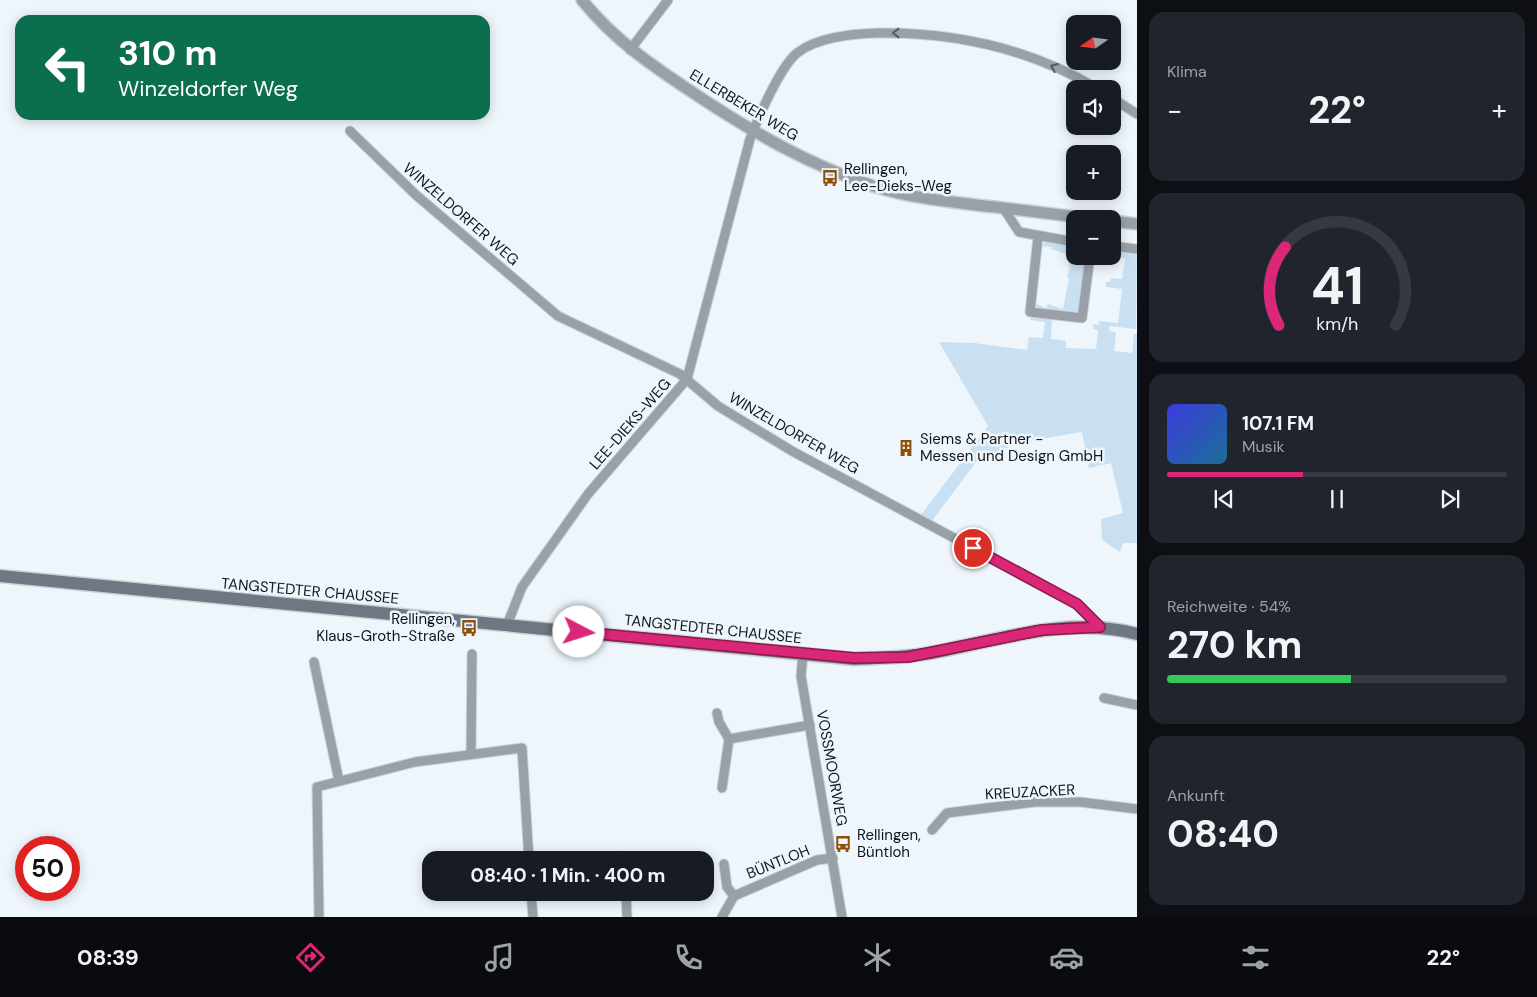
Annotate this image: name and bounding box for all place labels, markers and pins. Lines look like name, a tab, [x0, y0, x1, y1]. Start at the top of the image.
place label: Rellingen, Lee-Dieks-Weg	[844, 159, 952, 196]
bus stop icon: Rellingen, Lee-Dieks-Weg	[820, 168, 840, 188]
place label: Siems & Partner - Messen und Design GmbH	[920, 429, 1103, 466]
building icon: Siems & Partner - Messen und Design GmbH	[896, 438, 916, 458]
pin	[952, 527, 994, 569]
place label: Rellingen, Klaus-Groth-Straße	[316, 609, 455, 646]
bus stop icon: Rellingen, Klaus-Groth-Straße	[459, 618, 479, 638]
place label: Rellingen, Büntloh	[857, 825, 921, 862]
bus stop icon: Rellingen, Büntloh	[833, 834, 853, 854]

